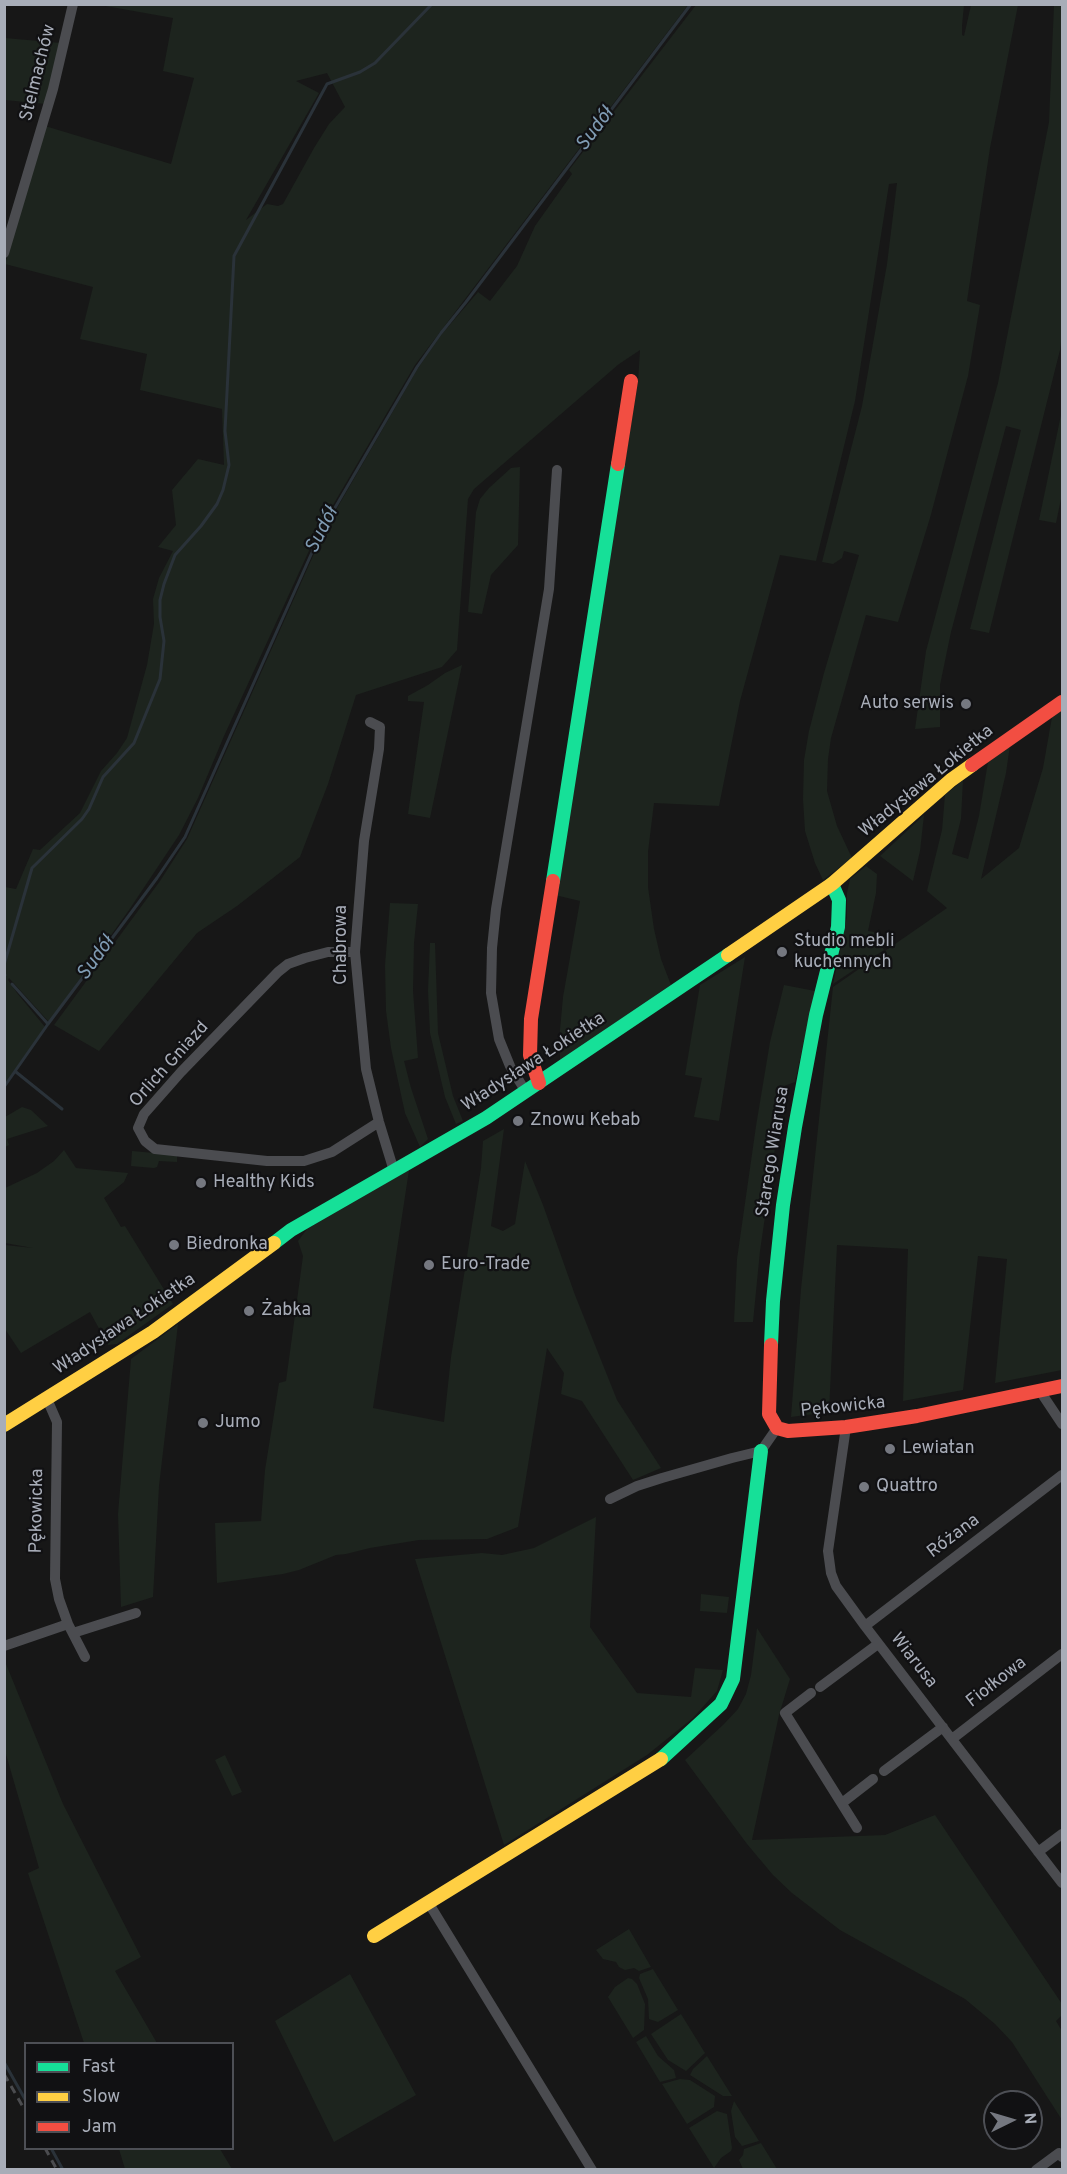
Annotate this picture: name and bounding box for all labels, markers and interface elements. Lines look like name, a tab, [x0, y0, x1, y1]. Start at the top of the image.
street label: Stelmachów	[17, 22, 61, 124]
water label: Sudół	[572, 103, 620, 157]
water label: Sudół	[301, 504, 345, 558]
place label: Auto serwis	[860, 693, 954, 715]
marker: Auto serwis	[959, 697, 973, 711]
street label: Władysława Łokietka	[856, 721, 998, 843]
street label: Chabrowa	[331, 905, 353, 985]
place label: Studio mebli kuchennych	[794, 931, 895, 974]
water label: Sudół	[73, 932, 121, 986]
marker: Studio mebli kuchennych	[775, 945, 789, 959]
street label: Władysława Łokietka	[458, 1009, 610, 1117]
street label: Orlich Gniazd	[126, 1018, 214, 1112]
street label: Starego Wiarusa	[753, 1085, 795, 1219]
place label: Znowu Kebab	[530, 1110, 640, 1132]
marker: Znowu Kebab	[511, 1114, 525, 1128]
place label: Healthy Kids	[213, 1172, 315, 1194]
marker: Healthy Kids	[194, 1176, 208, 1190]
place label: Biedronka	[186, 1234, 268, 1256]
marker: Biedronka	[167, 1238, 181, 1252]
place label: Euro-Trade	[441, 1254, 530, 1276]
marker: Euro-Trade	[422, 1258, 436, 1272]
street label: Władysława Łokietka	[50, 1269, 200, 1381]
place label: Żabka	[261, 1300, 311, 1322]
marker: Żabka	[242, 1304, 256, 1318]
street label: Pękowicka	[800, 1393, 886, 1423]
place label: Jumo	[215, 1412, 261, 1434]
marker: Jumo	[196, 1416, 210, 1430]
place label: Lewiatan	[902, 1438, 975, 1460]
marker: Lewiatan	[883, 1442, 897, 1456]
street label: Pękowicka	[26, 1468, 50, 1554]
place label: Quattro	[876, 1476, 938, 1498]
marker: Quattro	[857, 1480, 871, 1494]
street label: Różana	[924, 1510, 984, 1564]
street label: Wiarusa	[885, 1629, 941, 1693]
street label: Fiołkowa	[963, 1653, 1031, 1713]
legend	[24, 2042, 234, 2150]
text: Fast	[82, 2056, 115, 2079]
text: Slow	[82, 2086, 120, 2109]
north arrow	[983, 2090, 1043, 2150]
text: N	[1018, 2112, 1039, 2125]
text: Jam	[82, 2116, 117, 2139]

